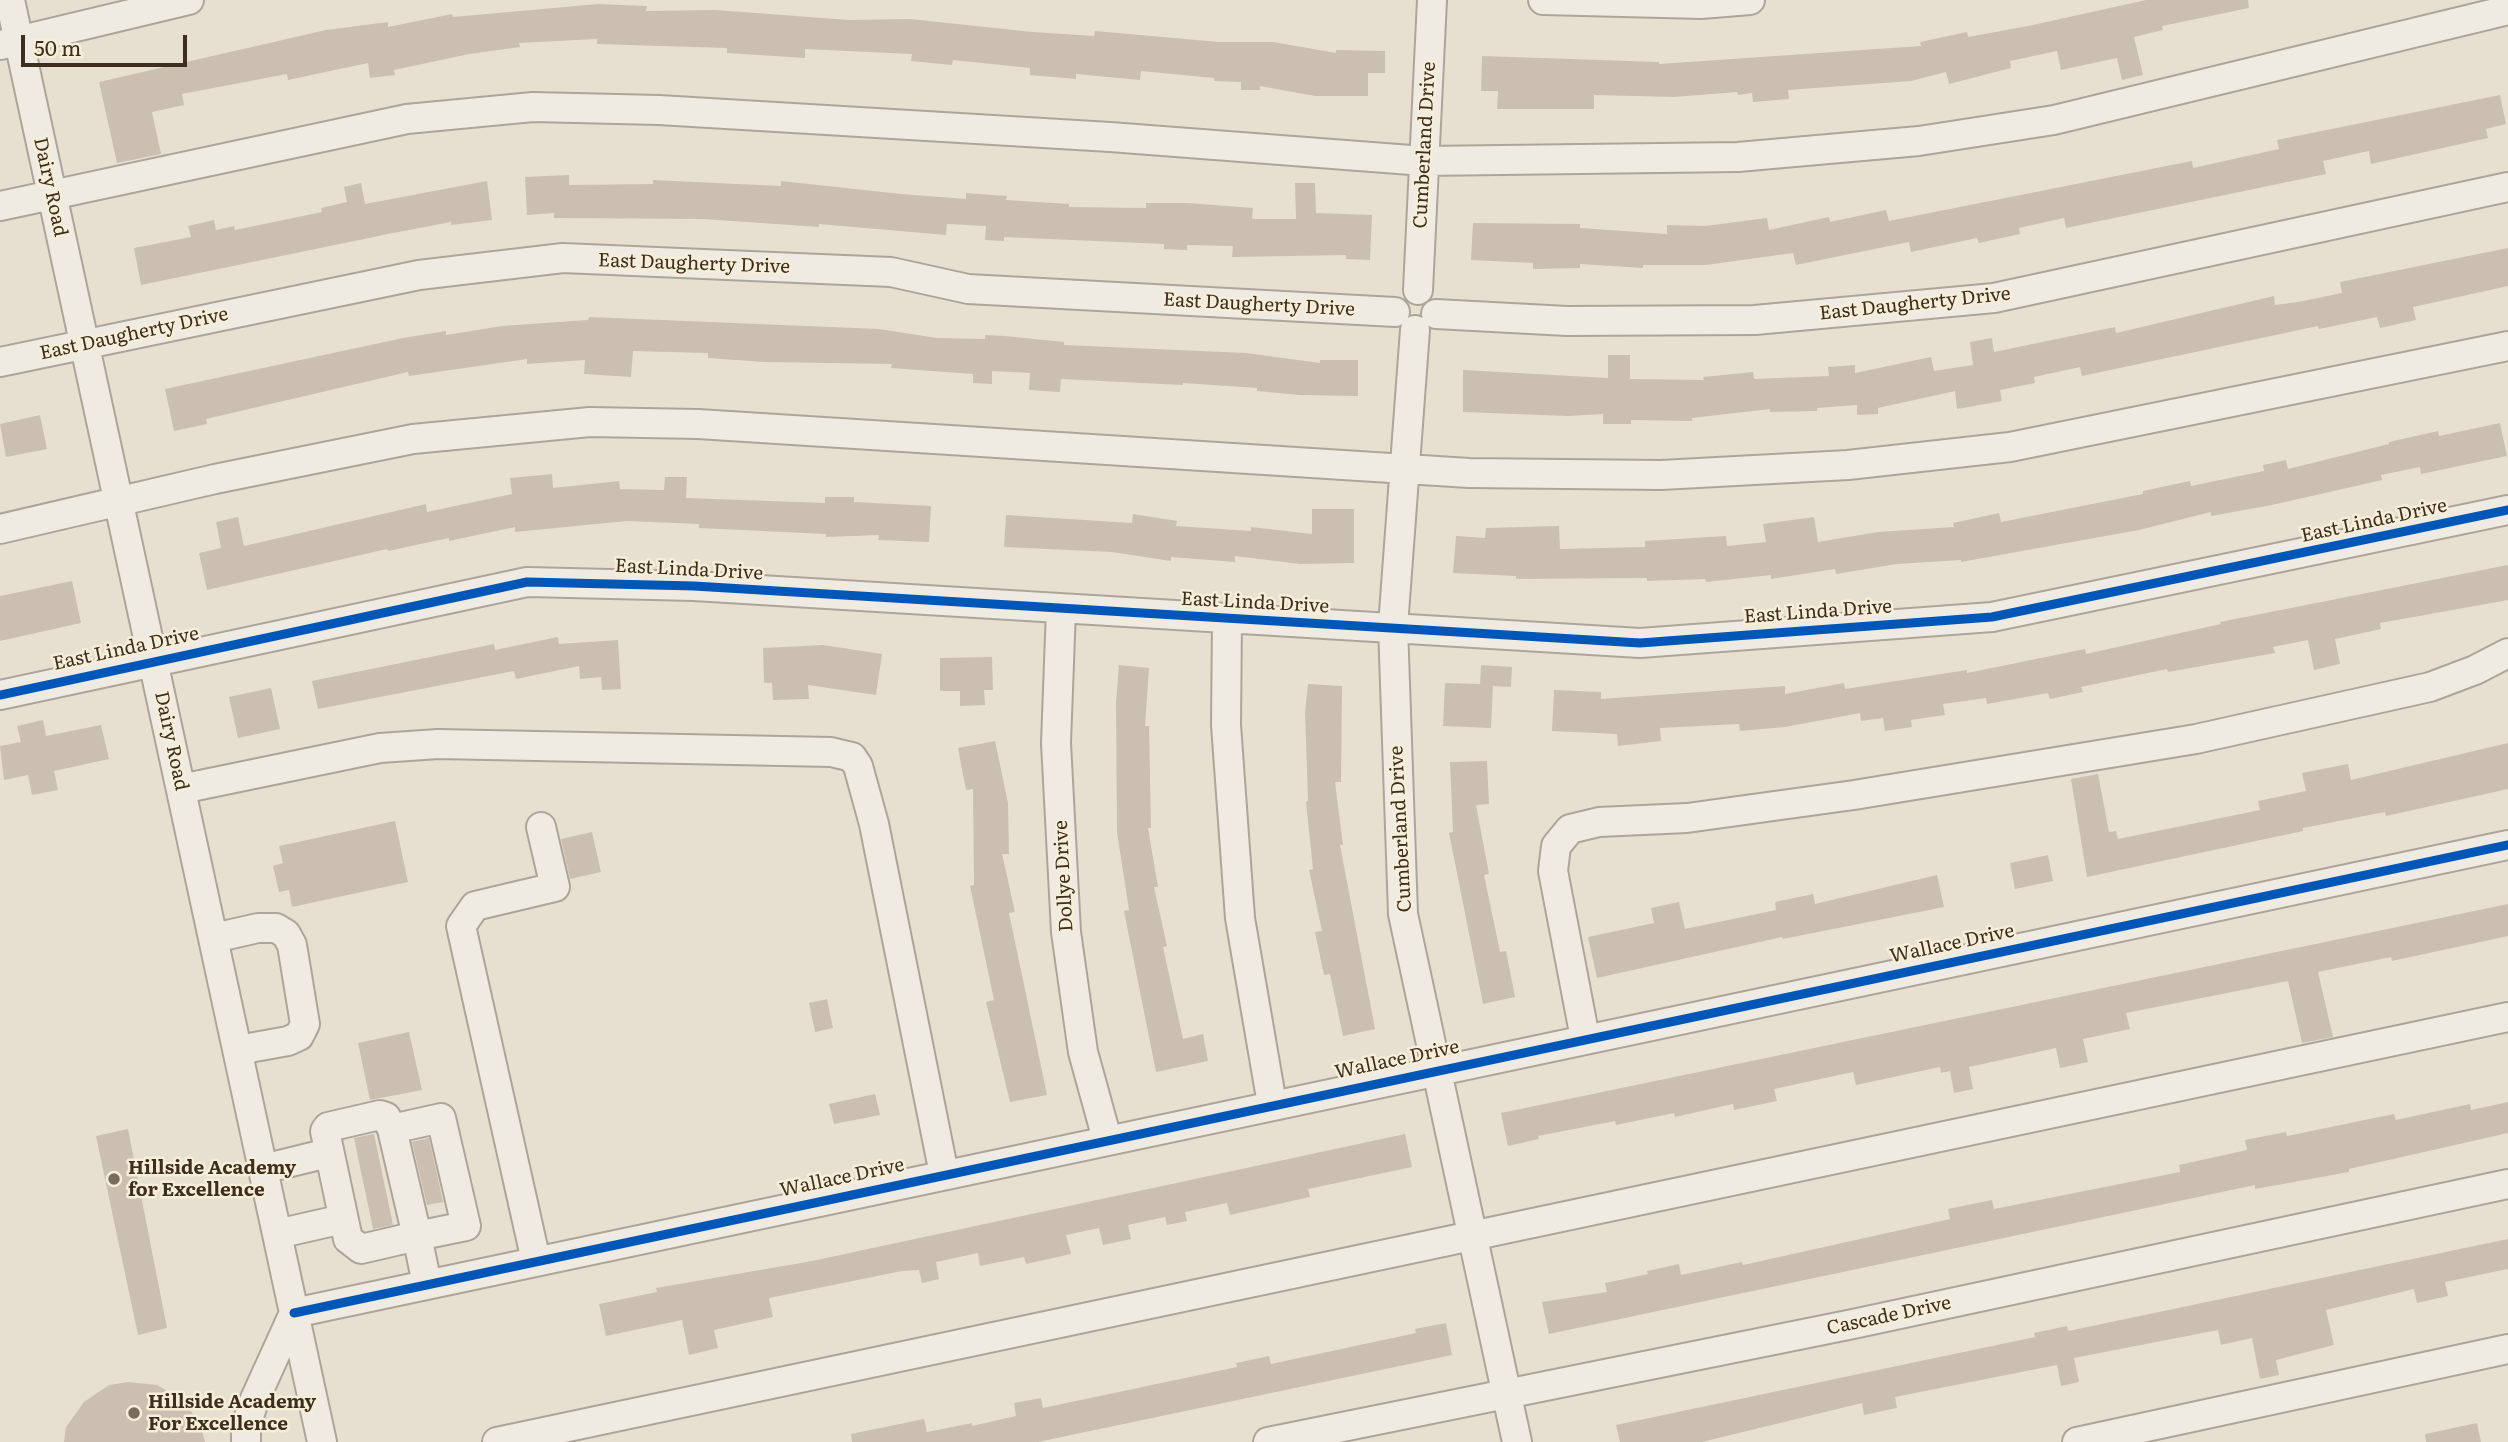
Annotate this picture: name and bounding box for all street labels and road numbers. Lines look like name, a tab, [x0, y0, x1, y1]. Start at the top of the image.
street label: Cumberland Drive	[1409, 61, 1441, 229]
street label: Dairy Road	[28, 135, 72, 239]
street label: East Daugherty Drive	[598, 249, 790, 279]
street label: East Daugherty Drive	[1818, 283, 2012, 325]
street label: East Daugherty Drive	[1162, 289, 1356, 321]
street label: East Daugherty Drive	[38, 303, 230, 365]
street label: East Linda Drive	[2299, 494, 2449, 548]
street label: East Linda Drive	[614, 555, 764, 585]
street label: East Linda Drive	[1180, 588, 1330, 618]
street label: East Linda Drive	[1743, 595, 1893, 629]
street label: East Linda Drive	[51, 622, 201, 676]
street label: Dairy Road	[149, 689, 193, 793]
street label: Cumberland Drive	[1385, 745, 1417, 913]
street label: Dollye Drive	[1050, 820, 1078, 932]
street label: Wallace Drive	[1888, 920, 2016, 968]
street label: Wallace Drive	[1333, 1036, 1461, 1084]
street label: Wallace Drive	[778, 1154, 906, 1202]
street label: Cascade Drive	[1825, 1292, 1953, 1340]

